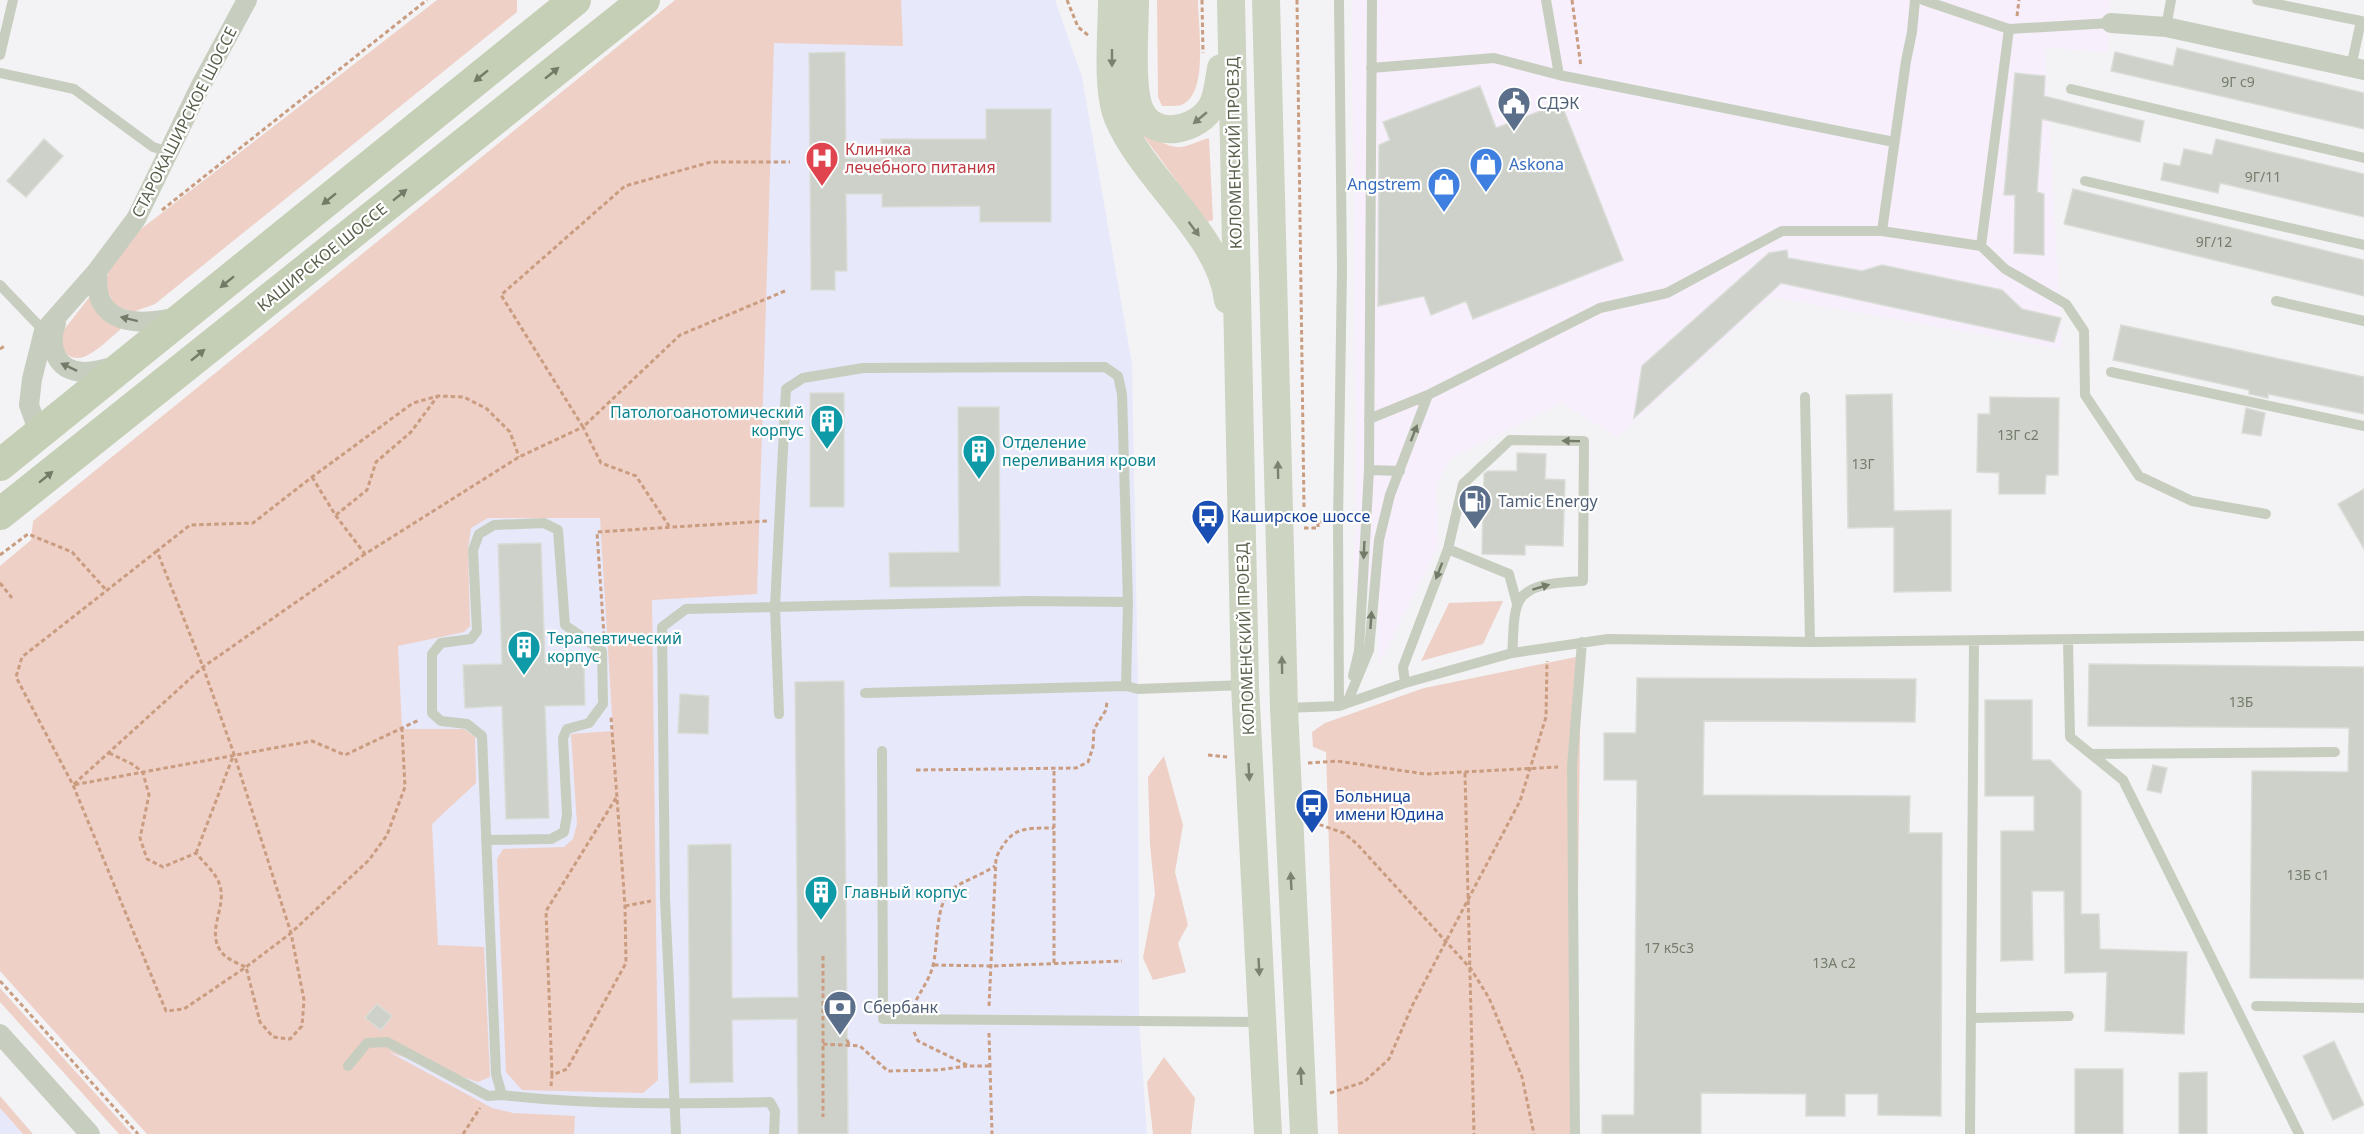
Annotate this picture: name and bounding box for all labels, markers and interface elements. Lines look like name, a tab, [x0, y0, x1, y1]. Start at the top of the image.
street label: СТАРОКАШИРСКОЕ ШОССЕ	[126, 23, 242, 221]
one-way arrow	[1107, 49, 1117, 68]
street label: КОЛОМЕНСКИЙ ПРОЕЗД	[1221, 56, 1247, 249]
one-way arrow	[544, 66, 560, 79]
one-way arrow	[473, 70, 489, 83]
house number: 9Г с9	[2221, 72, 2255, 91]
public building icon: СДЭК	[1496, 85, 1532, 132]
place label: СДЭК	[1537, 92, 1579, 114]
one-way arrow	[1192, 111, 1208, 124]
place label: Клиника лечебного питания	[845, 138, 996, 178]
hospital icon: Клиника лечебного питания	[804, 140, 840, 187]
shop icon: Askona	[1468, 146, 1504, 193]
place label: Askona	[1509, 153, 1564, 175]
shop icon: Angstrem	[1426, 166, 1462, 213]
house number: 9Г/11	[2245, 167, 2281, 186]
place label: Angstrem	[1347, 173, 1421, 195]
one-way arrow	[392, 188, 408, 201]
one-way arrow	[322, 192, 337, 205]
street label: КАШИРСКОЕ ШОССЕ	[252, 198, 392, 316]
one-way arrow	[1188, 220, 1200, 236]
house number: 9Г/12	[2196, 232, 2232, 251]
one-way arrow	[219, 275, 234, 287]
one-way arrow	[120, 313, 138, 323]
one-way arrow	[190, 349, 206, 362]
one-way arrow	[60, 362, 78, 372]
place label: Патологоанотомический корпус	[610, 401, 804, 441]
building icon: Патологоанотомический корпус	[809, 403, 845, 450]
one-way arrow	[1410, 424, 1419, 442]
house number: 13Г с2	[1997, 425, 2039, 444]
place label: Отделение переливания крови	[1002, 431, 1156, 471]
building icon: Отделение переливания крови	[961, 433, 997, 480]
one-way arrow	[1562, 436, 1581, 446]
house number: 13Г	[1851, 454, 1875, 473]
one-way arrow	[1273, 461, 1282, 480]
one-way arrow	[38, 471, 54, 484]
fuel station icon: Tamic Energy	[1457, 483, 1493, 530]
place label: Tamic Energy	[1498, 490, 1599, 512]
bus stop icon: Каширское шоссе	[1190, 498, 1226, 545]
place label: Каширское шоссе	[1231, 505, 1371, 527]
one-way arrow	[1360, 540, 1369, 559]
street label: КОЛОМЕНСКИЙ ПРОЕЗД	[1231, 542, 1259, 735]
one-way arrow	[1434, 562, 1444, 580]
one-way arrow	[1532, 582, 1550, 591]
one-way arrow	[1367, 611, 1376, 630]
place label: Терапевтический корпус	[547, 627, 682, 667]
building icon: Терапевтический корпус	[506, 629, 542, 676]
one-way arrow	[1278, 656, 1287, 675]
house number: 13Б	[2229, 692, 2253, 711]
one-way arrow	[1245, 763, 1254, 782]
place label: Больница имени Юдина	[1335, 785, 1444, 825]
bus stop icon: Больница имени Юдина	[1294, 787, 1330, 834]
house number: 13Б с1	[2286, 865, 2330, 884]
one-way arrow	[1286, 871, 1295, 890]
building icon: Главный корпус	[803, 874, 839, 921]
place label: Главный корпус	[844, 881, 968, 903]
house number: 17 к5с3	[1644, 938, 1694, 957]
house number: 13А с2	[1812, 953, 1856, 972]
one-way arrow	[1254, 958, 1263, 977]
bank icon: Сбербанк	[822, 989, 858, 1036]
place label: Сбербанк	[863, 996, 939, 1018]
one-way arrow	[1297, 1066, 1306, 1085]

